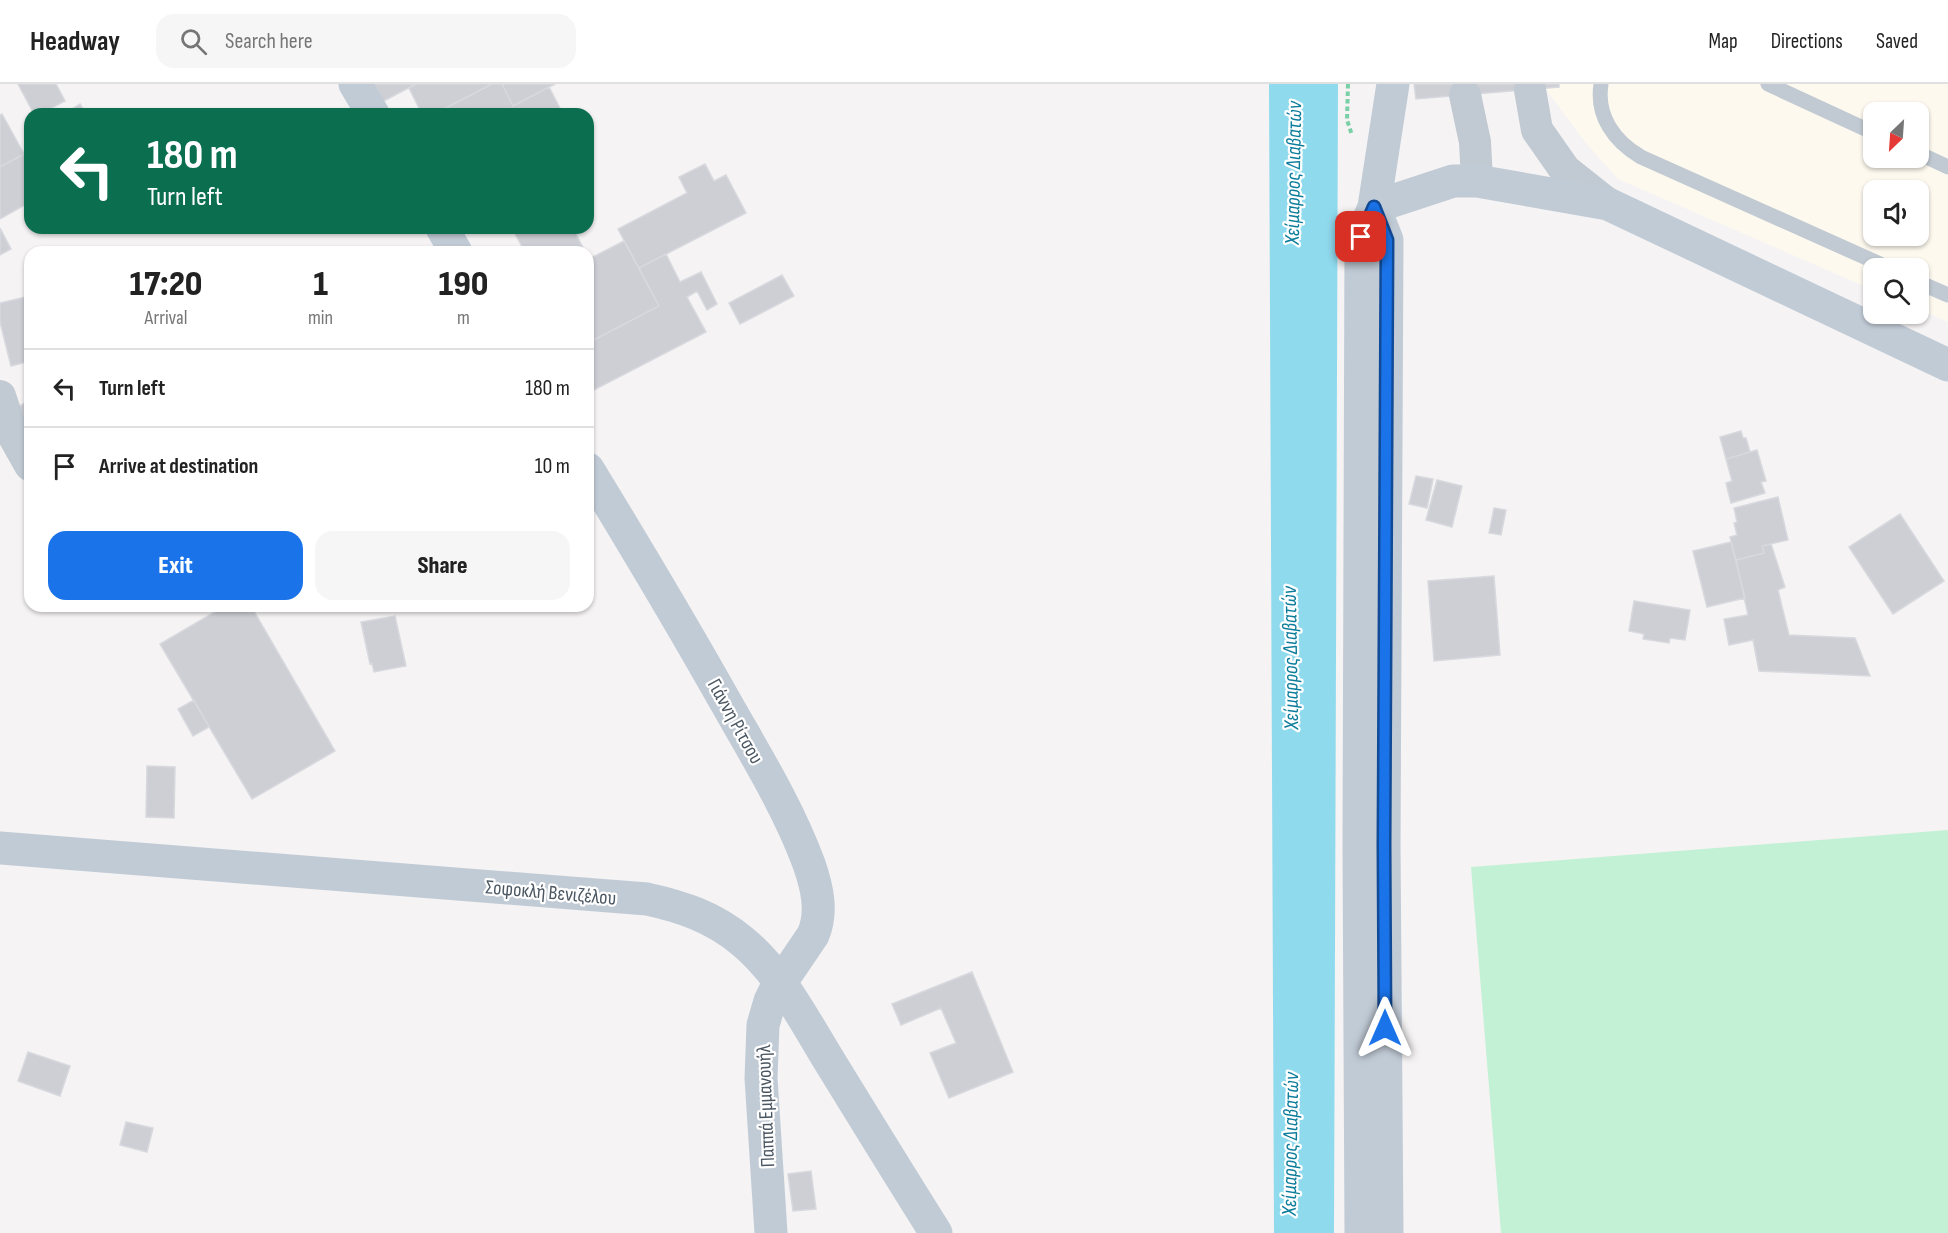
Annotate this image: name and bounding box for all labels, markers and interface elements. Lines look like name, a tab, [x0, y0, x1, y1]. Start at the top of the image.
search box	[156, 14, 576, 68]
text: Headway	[30, 25, 120, 58]
icon: search	[177, 25, 210, 58]
text: Search here	[225, 28, 312, 55]
text: Map	[1708, 29, 1738, 54]
text: Directions	[1771, 29, 1843, 54]
text: Saved	[1876, 29, 1918, 54]
water label: Χείμαρρος Διαβατών	[1280, 100, 1307, 246]
north arrow	[1863, 102, 1929, 168]
map controls	[1863, 102, 1929, 324]
text: 180 m	[147, 130, 238, 181]
icon: left	[48, 132, 126, 210]
button: sound	[1863, 180, 1929, 246]
text: Turn left	[147, 181, 223, 213]
pin	[1335, 211, 1386, 262]
icon: arrive	[1344, 220, 1377, 253]
button: search	[1863, 258, 1929, 324]
text: 17:20	[129, 263, 202, 306]
text: 1	[313, 263, 328, 306]
text: 190	[439, 263, 489, 306]
text: Arrival	[144, 306, 187, 330]
text: min	[308, 306, 333, 330]
text: m	[457, 306, 470, 330]
icon: left	[48, 372, 81, 405]
text: Turn left	[99, 375, 165, 402]
text: 180 m	[525, 375, 570, 402]
icon: arrive	[48, 450, 81, 483]
text: Arrive at destination	[99, 453, 258, 480]
text: 10 m	[535, 453, 570, 480]
button: Exit	[48, 531, 303, 600]
button: Share	[315, 531, 570, 600]
water label: Χείμαρρος Διαβατών	[1277, 585, 1304, 731]
street label: Γιάννη Ρίτσου	[702, 675, 768, 768]
street label: Σοφοκλή Βενιζέλου	[485, 875, 617, 911]
position arrow	[1353, 996, 1417, 1060]
street label: Παππά Εμμανουήλ	[752, 1044, 780, 1168]
water label: Χείμαρρος Διαβατών	[1277, 1071, 1304, 1217]

